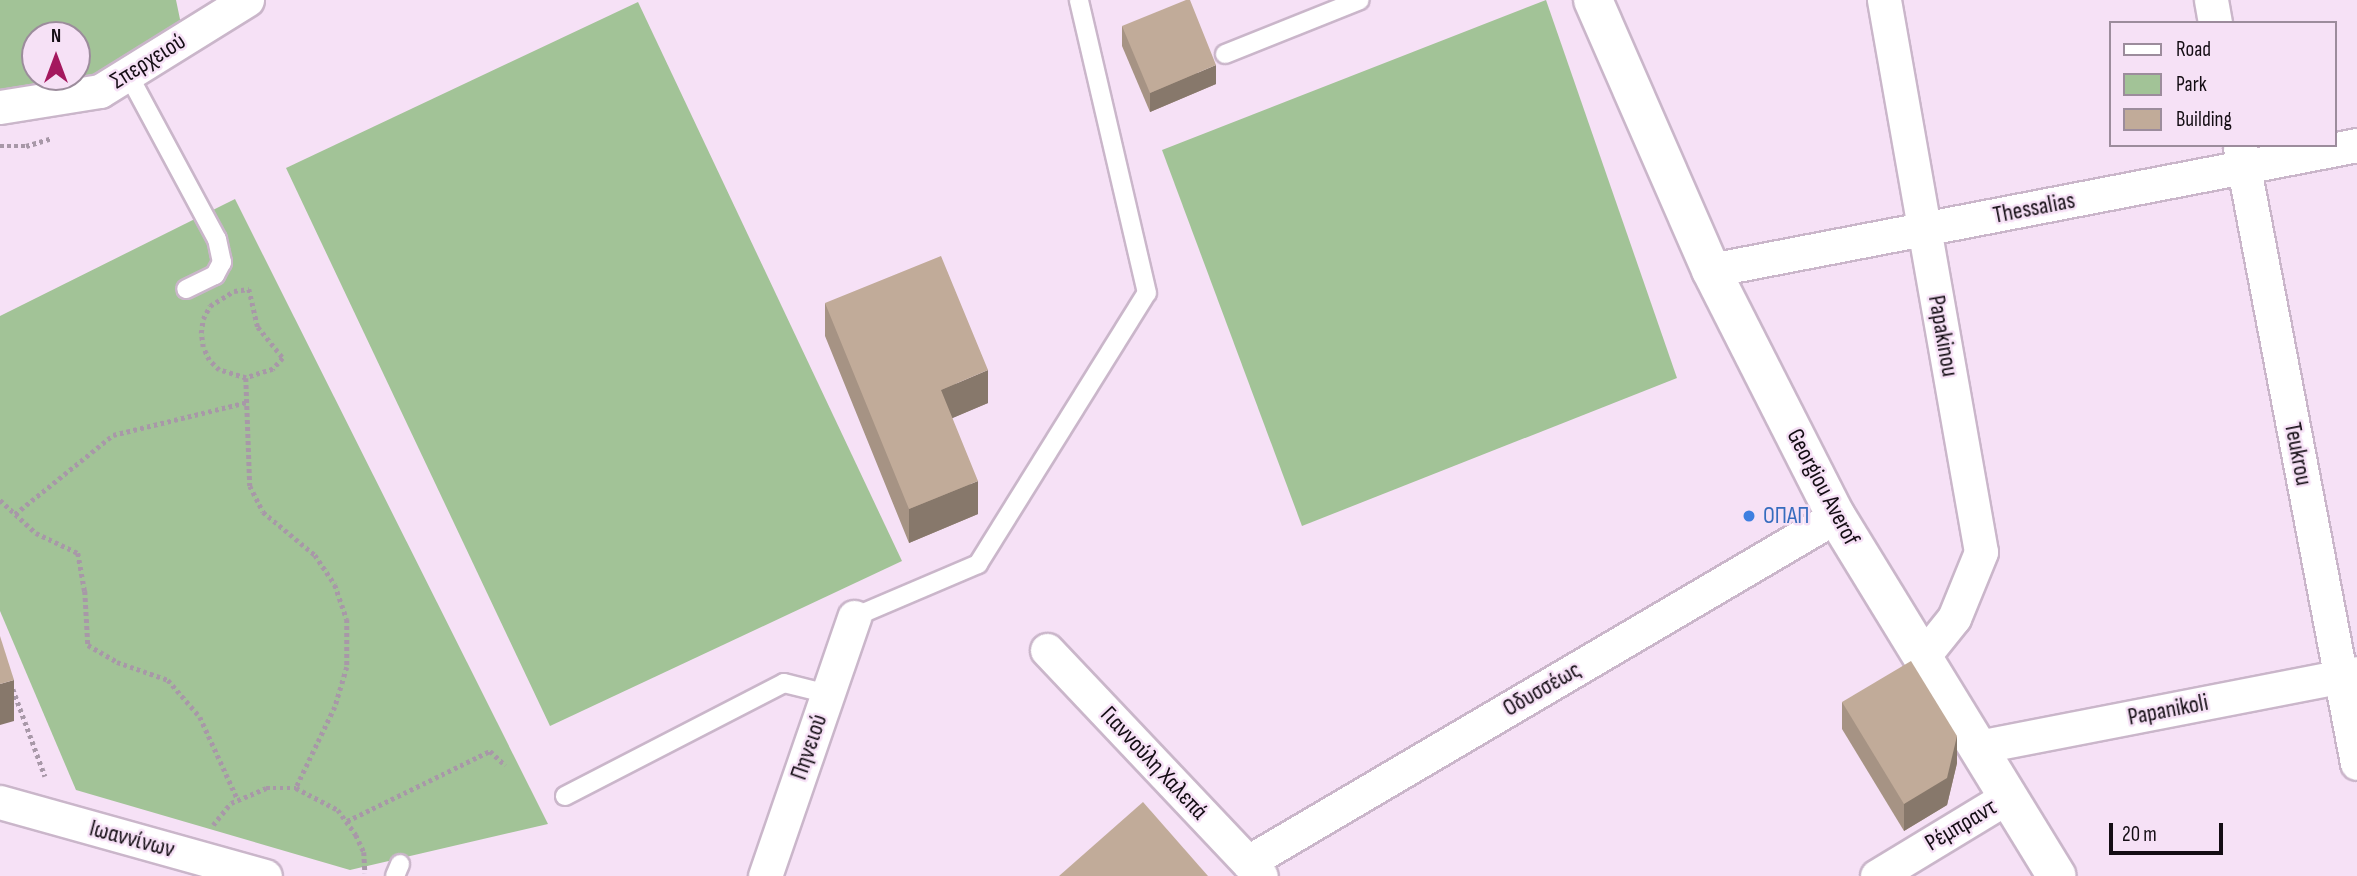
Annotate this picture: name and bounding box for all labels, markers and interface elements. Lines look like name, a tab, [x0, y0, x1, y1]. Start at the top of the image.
north arrow	[21, 21, 91, 91]
legend	[2108, 21, 2336, 147]
text: N	[51, 25, 61, 48]
street label: Σπερχειού	[105, 27, 191, 95]
text: Road	[2176, 37, 2211, 62]
text: Park	[2176, 72, 2207, 97]
text: Building	[2176, 107, 2232, 132]
street label: Thessalias	[1991, 186, 2077, 230]
street label: Papakinou	[1922, 293, 1964, 379]
street label: Teukrou	[2278, 420, 2318, 488]
street label: Georgiou Averof	[1780, 424, 1866, 550]
place label: ΟΠΑΠ	[1763, 502, 1809, 530]
marker: ΟΠΑΠ	[1741, 508, 1757, 524]
street label: Οδυσσέως	[1498, 655, 1586, 723]
street label: Papanikoli	[2125, 688, 2211, 732]
street label: Γιαννούλη Χαλεπά	[1094, 700, 1214, 826]
street label: Πηνειού	[784, 710, 834, 784]
street label: Ρέμπραντ	[1920, 792, 2002, 858]
scale bar	[2112, 810, 2226, 854]
street label: Ιωαννίνων	[86, 814, 178, 864]
text: 20 m	[2122, 822, 2157, 847]

